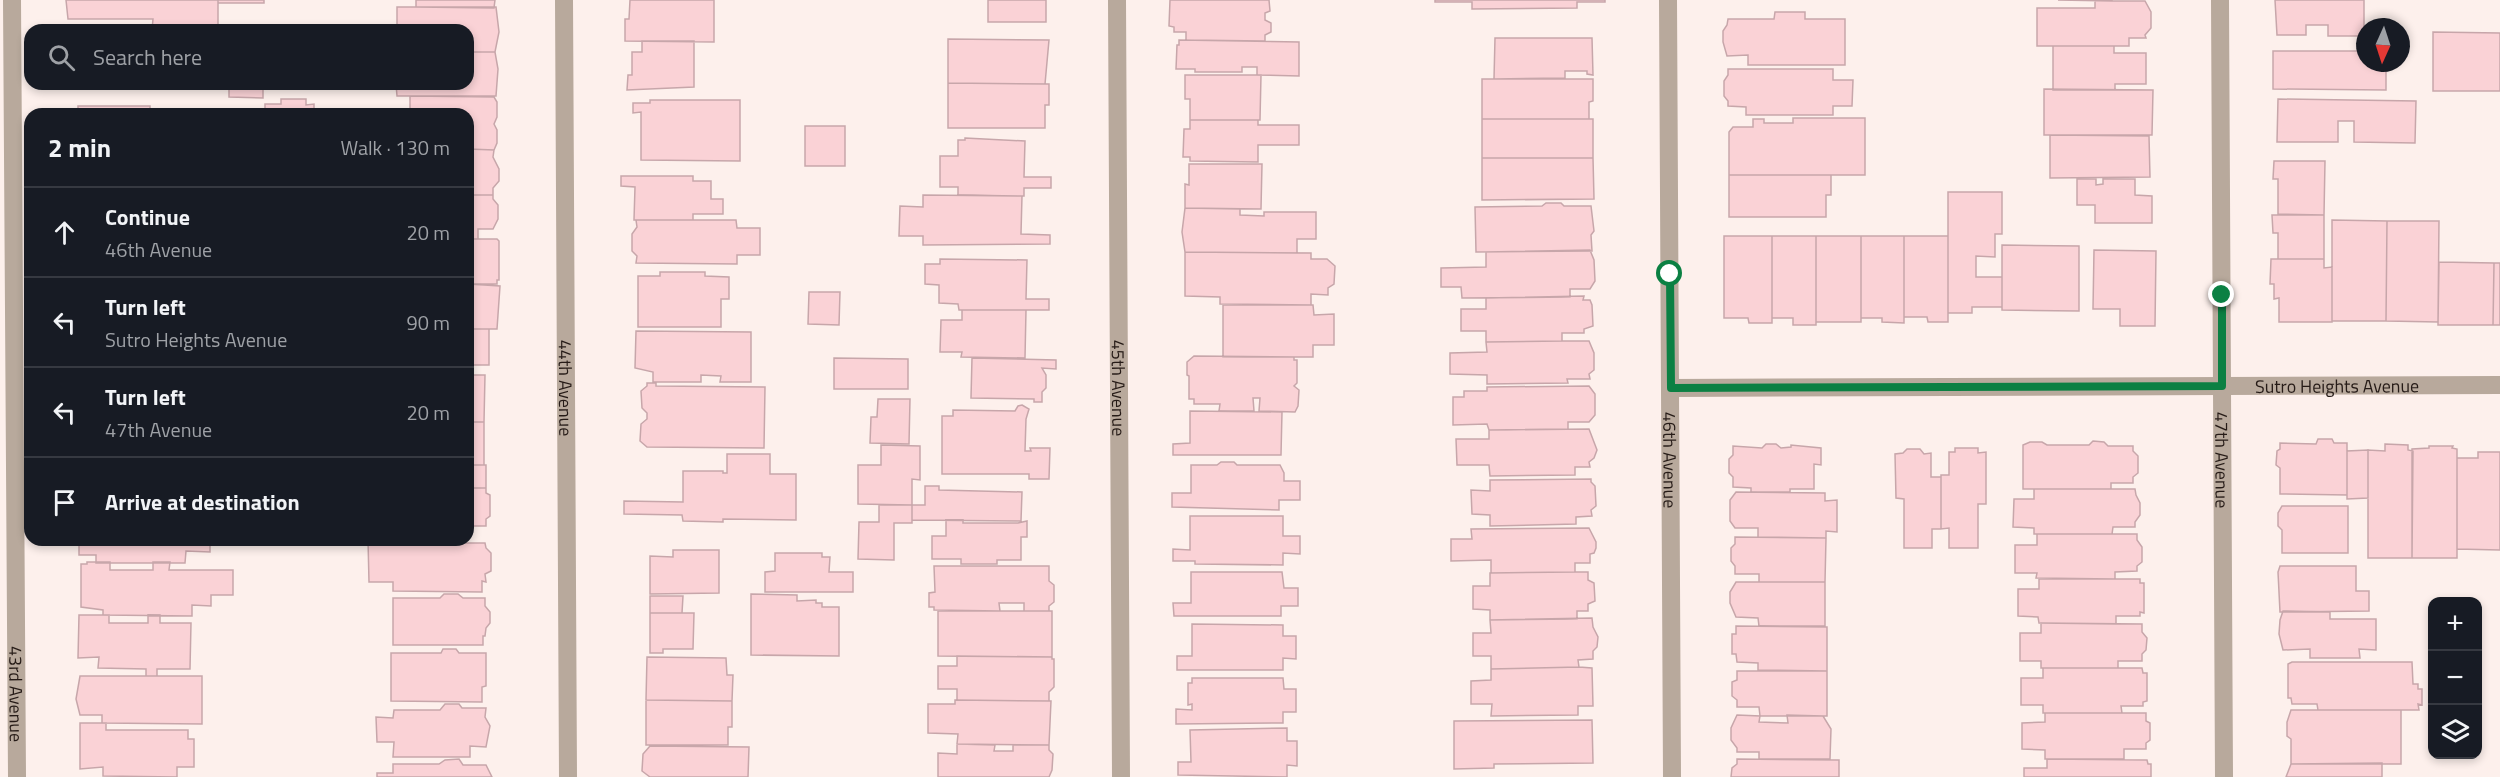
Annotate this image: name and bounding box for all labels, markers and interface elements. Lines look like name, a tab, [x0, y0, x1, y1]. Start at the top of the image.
north arrow	[2356, 18, 2410, 72]
search box	[24, 24, 474, 90]
text: Search here	[93, 40, 202, 74]
icon: search	[45, 41, 78, 74]
text: 2 min	[48, 128, 111, 167]
text: Walk · 130 m	[341, 132, 450, 163]
text: Continue	[105, 200, 190, 234]
icon: ahead	[48, 216, 81, 249]
text: 20 m	[406, 217, 450, 248]
text: 46th Avenue	[105, 234, 212, 265]
route start	[1656, 260, 1682, 286]
route end	[2208, 281, 2234, 307]
text: Turn left	[105, 290, 186, 324]
icon: left	[48, 306, 81, 339]
text: 90 m	[406, 307, 450, 338]
text: Sutro Heights Avenue	[105, 324, 287, 355]
street label: 44th Avenue	[552, 340, 580, 436]
street label: 45th Avenue	[1105, 340, 1133, 436]
street label: Sutro Heights Avenue	[2255, 372, 2419, 399]
text: Turn left	[105, 380, 186, 414]
icon: left	[48, 396, 81, 429]
text: 20 m	[406, 397, 450, 428]
street label: 46th Avenue	[1657, 412, 1684, 508]
street label: 47th Avenue	[2209, 412, 2236, 508]
text: 47th Avenue	[105, 414, 212, 445]
text: Arrive at destination	[105, 485, 300, 519]
icon: arrive	[48, 486, 81, 519]
map controls	[2428, 597, 2482, 759]
button: +	[2428, 597, 2482, 651]
street label: 43rd Avenue	[3, 646, 30, 742]
button: −	[2428, 651, 2482, 705]
button: layers	[2428, 705, 2482, 759]

